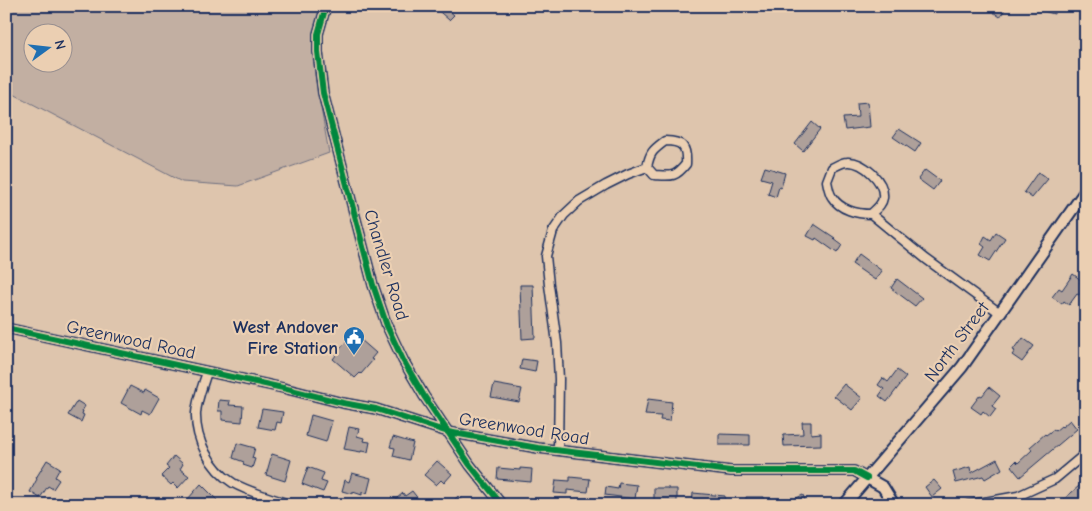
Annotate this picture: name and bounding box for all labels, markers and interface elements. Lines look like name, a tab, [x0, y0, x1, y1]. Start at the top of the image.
north arrow	[22, 22, 72, 72]
text: N	[51, 38, 69, 51]
street label: Chandler Road	[359, 207, 413, 323]
street label: North Street	[920, 297, 994, 386]
street label: Greenwood Road	[64, 316, 198, 364]
place label: West Andover Fire Station	[233, 317, 339, 359]
public building icon: West Andover Fire Station	[342, 325, 366, 356]
street label: Greenwood Road	[457, 408, 591, 450]

